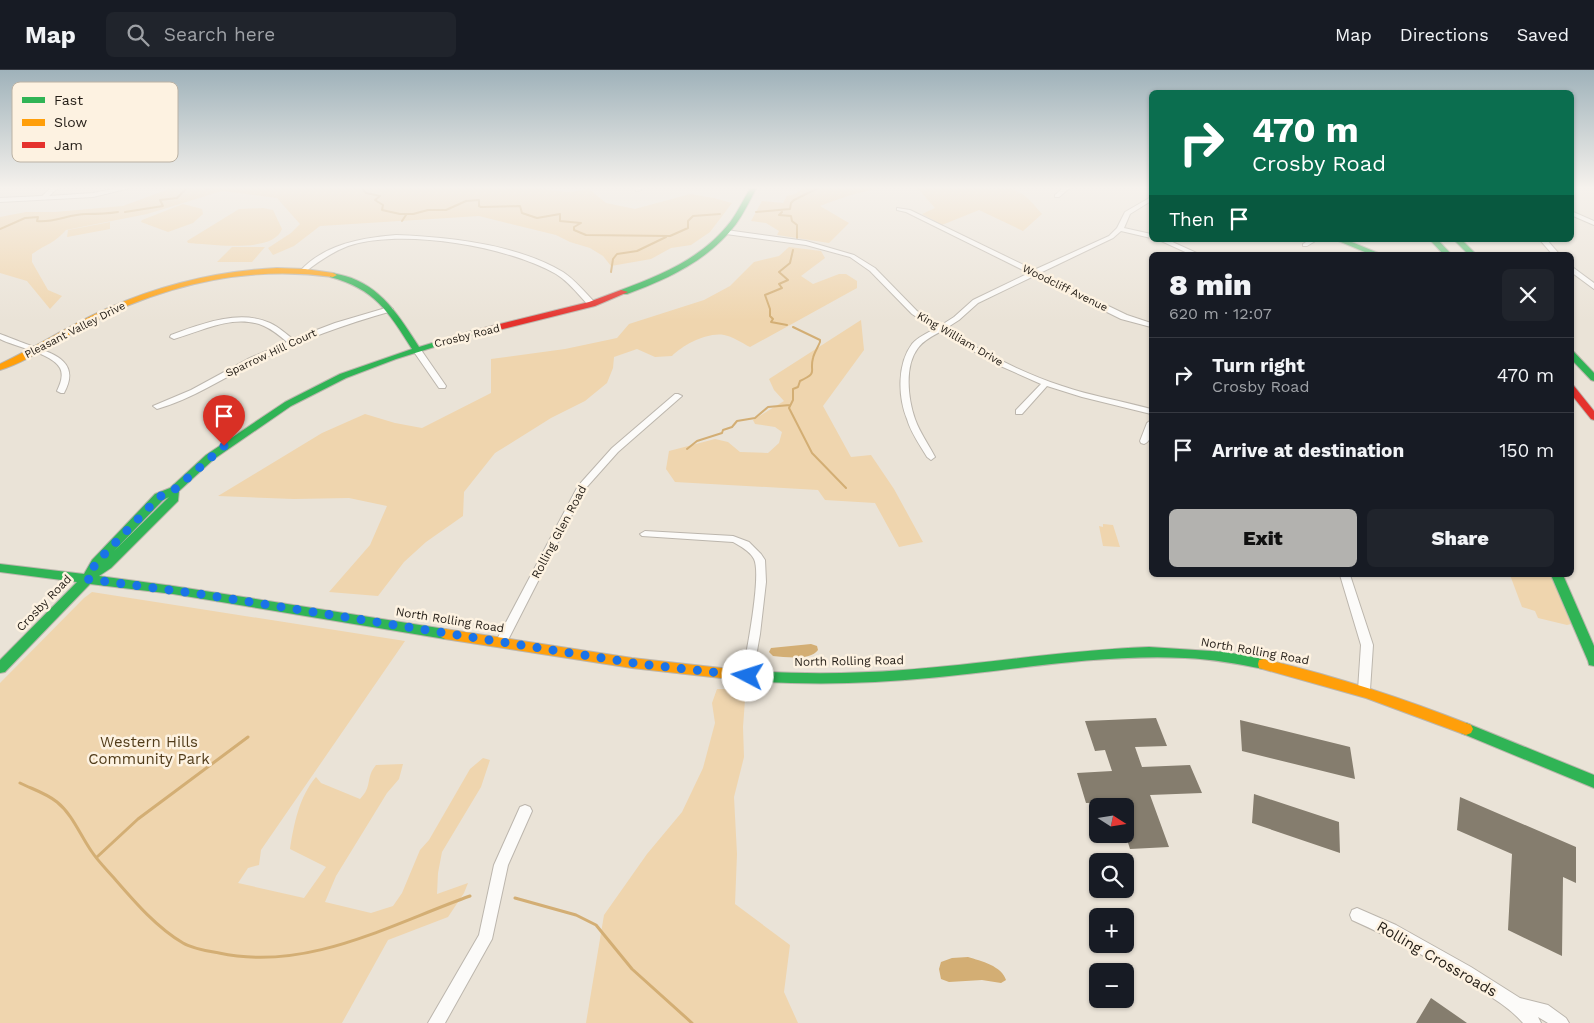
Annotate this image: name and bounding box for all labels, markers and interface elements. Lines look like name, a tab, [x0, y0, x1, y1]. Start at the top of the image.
search box	[106, 12, 456, 57]
text: Map	[25, 21, 76, 49]
icon: search	[124, 21, 152, 49]
text: Search here	[164, 23, 275, 46]
text: Map	[1335, 24, 1372, 45]
text: Directions	[1400, 24, 1489, 45]
text: Saved	[1517, 24, 1569, 45]
legend	[12, 82, 178, 162]
text: Fast	[54, 92, 83, 108]
text: 470 m	[1252, 109, 1359, 151]
icon: right	[1169, 110, 1234, 175]
text: Slow	[54, 114, 87, 130]
text: Jam	[54, 137, 83, 153]
text: Crosby Road	[1252, 151, 1386, 176]
icon: arrive	[1225, 205, 1253, 233]
text: Then	[1169, 208, 1215, 231]
street label: Woodcliff Avenue	[1020, 262, 1110, 314]
text: 8 min	[1169, 267, 1252, 302]
button: close	[1502, 269, 1554, 321]
street label: Pleasant Valley Drive	[22, 299, 128, 361]
text: 620 m · 12:07	[1169, 304, 1272, 323]
street label: King William Drive	[915, 309, 1005, 369]
street label: Crosby Road	[433, 322, 501, 350]
street label: Sparrow Hill Court	[223, 326, 319, 380]
text: Turn right	[1212, 354, 1305, 377]
icon: right	[1169, 361, 1197, 389]
text: 470 m	[1497, 364, 1554, 387]
text: Crosby Road	[1212, 377, 1309, 396]
pin	[203, 395, 245, 446]
icon: arrive	[210, 402, 238, 430]
icon: arrive	[1169, 436, 1197, 464]
text: Arrive at destination	[1212, 439, 1404, 462]
text: 150 m	[1499, 439, 1554, 462]
street label: Rolling Glen Road	[529, 483, 589, 581]
button: Exit	[1169, 509, 1357, 567]
button: Share	[1367, 509, 1554, 567]
street label: Crosby Road	[14, 572, 74, 634]
street label: North Rolling Road	[395, 605, 505, 635]
street label: North Rolling Road	[1200, 635, 1310, 667]
position arrow	[721, 649, 773, 701]
street label: North Rolling Road	[794, 653, 904, 669]
park label: Western Hills Community Park	[88, 733, 210, 768]
north arrow	[1089, 798, 1134, 842]
map controls	[1089, 798, 1134, 1008]
button: search	[1089, 853, 1134, 898]
button: +	[1089, 908, 1134, 953]
street label: Rolling Crossroads	[1374, 917, 1500, 1001]
button: −	[1089, 963, 1134, 1008]

